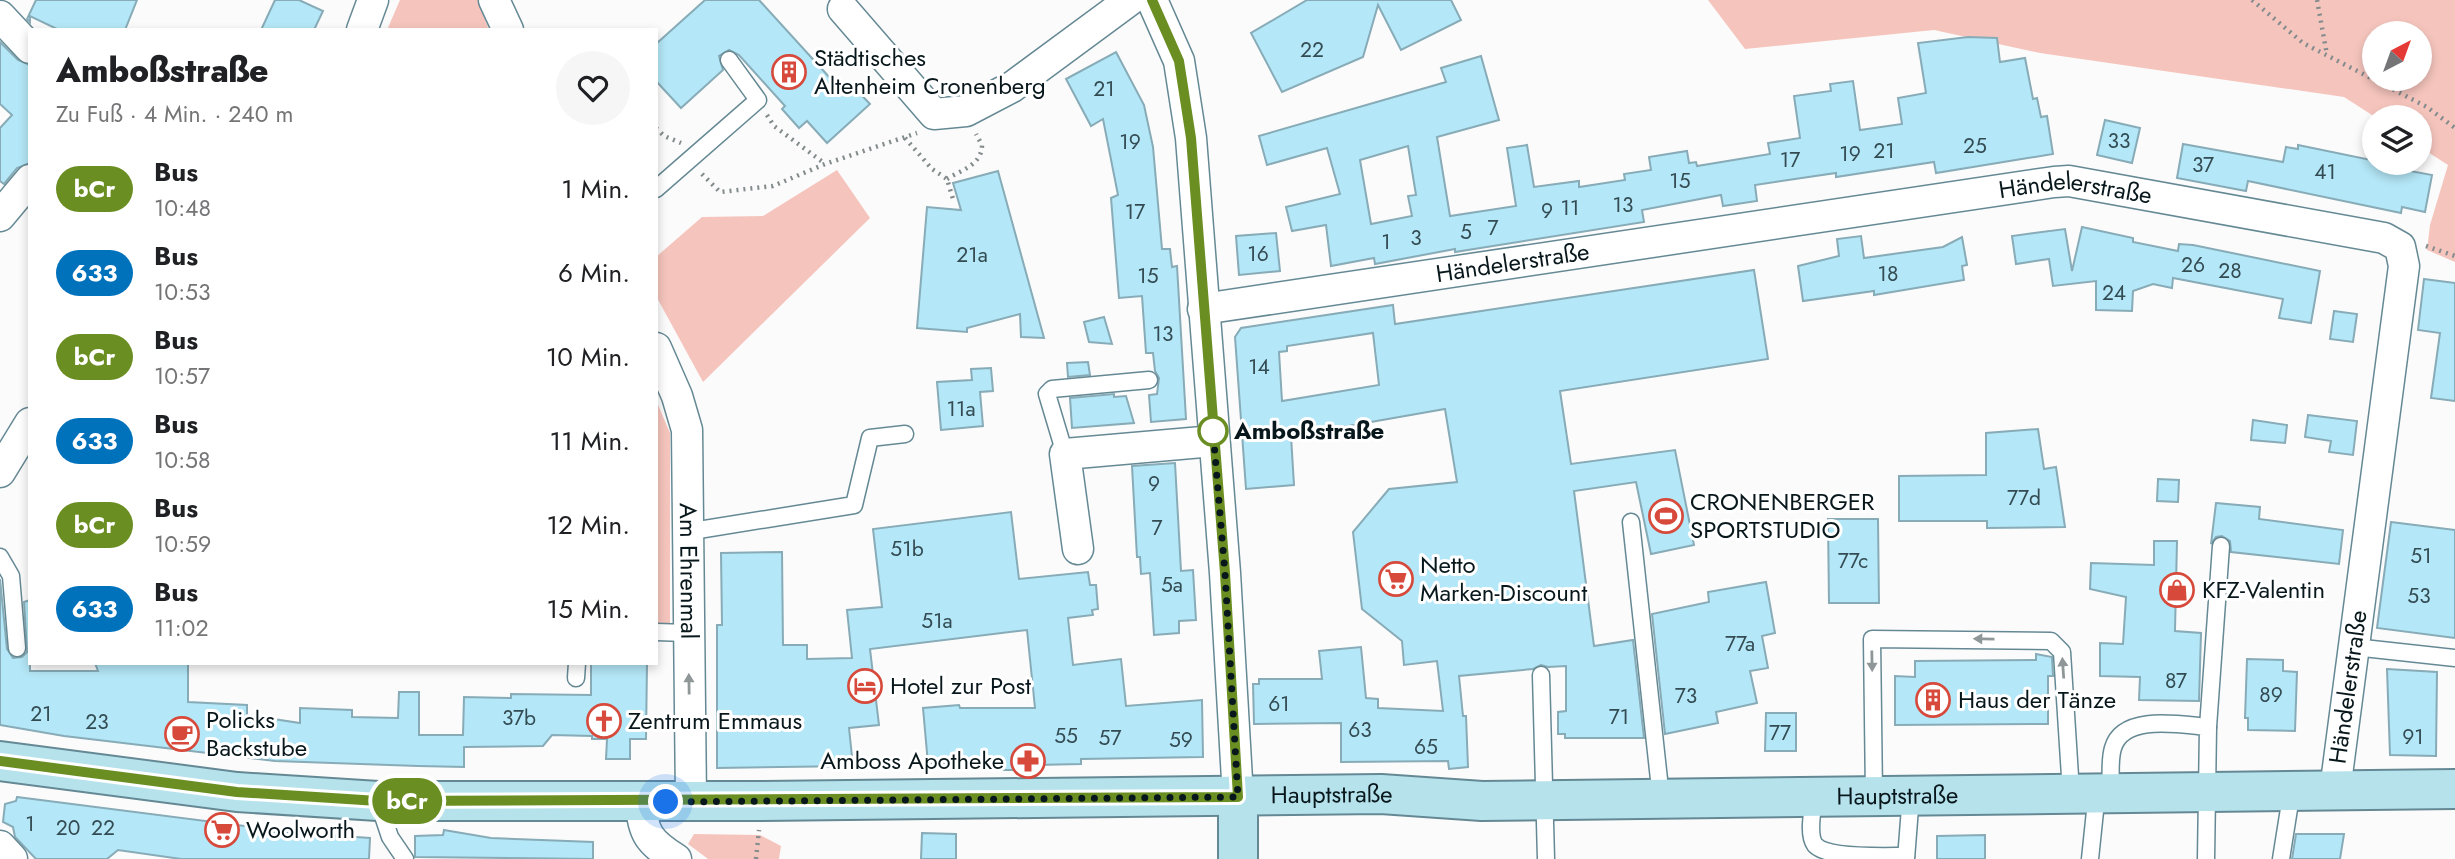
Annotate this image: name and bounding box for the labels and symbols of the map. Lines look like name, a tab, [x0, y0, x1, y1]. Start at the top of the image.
north arrow	[2362, 21, 2432, 91]
house number: 22	[1300, 35, 1324, 65]
place label: Städtisches Altenheim Cronenberg	[814, 40, 1046, 103]
building icon: Städtisches Altenheim Cronenberg	[770, 53, 808, 91]
house number: 21	[1093, 74, 1115, 104]
house number: 33	[2108, 126, 2130, 156]
house number: 19	[1119, 127, 1141, 157]
house number: 25	[1963, 131, 1987, 161]
house number: 21	[1873, 136, 1895, 166]
house number: 19	[1839, 139, 1861, 169]
house number: 17	[1780, 145, 1800, 175]
house number: 37	[2192, 150, 2214, 180]
house number: 41	[2314, 157, 2336, 187]
street label: Händelerstraße	[1996, 163, 2155, 213]
house number: 15	[1669, 166, 1691, 196]
house number: 13	[1613, 190, 1633, 220]
house number: 11	[1561, 193, 1579, 223]
house number: 9	[1541, 196, 1553, 226]
house number: 17	[1125, 197, 1145, 227]
house number: 7	[1487, 213, 1499, 243]
house number: 5	[1460, 217, 1472, 247]
house number: 3	[1410, 223, 1422, 253]
house number: 1	[1381, 227, 1391, 257]
street label: Händelerstraße	[1433, 234, 1592, 291]
house number: 16	[1247, 239, 1269, 269]
house number: 21a	[956, 240, 988, 270]
house number: 26	[2181, 250, 2205, 280]
house number: 28	[2218, 256, 2242, 286]
house number: 18	[1878, 259, 1898, 289]
house number: 15	[1137, 261, 1159, 291]
house number: 24	[2102, 278, 2126, 308]
house number: 13	[1153, 319, 1173, 349]
house number: 14	[1248, 352, 1270, 382]
house number: 11a	[946, 394, 976, 424]
place label: Amboßstraße	[1233, 413, 1384, 448]
marker: Amboßstraße	[1198, 416, 1228, 446]
house number: 9	[1148, 469, 1160, 499]
house number: 77d	[2007, 483, 2041, 513]
place label: CRONENBERGER SPORTSTUDIO	[1690, 484, 1875, 547]
sports icon: CRONENBERGER SPORTSTUDIO	[1647, 497, 1685, 535]
street label: Am Ehrenmal	[671, 503, 707, 639]
house number: 7	[1151, 513, 1163, 543]
house number: 51b	[890, 534, 924, 564]
house number: 51	[2410, 541, 2432, 571]
house number: 77c	[1838, 546, 1868, 576]
place label: Netto Marken-Discount	[1420, 547, 1587, 610]
supermarket icon: Netto Marken-Discount	[1377, 560, 1415, 598]
house number: 5a	[1161, 570, 1183, 600]
shop icon: KFZ-Valentin	[2158, 571, 2196, 609]
place label: KFZ-Valentin	[2202, 572, 2325, 607]
house number: 53	[2407, 581, 2431, 611]
house number: 51a	[921, 606, 953, 636]
street label: Händelerstraße	[2319, 608, 2376, 766]
house number: 77a	[1725, 629, 1755, 659]
one-way arrow	[1973, 634, 1995, 645]
one-way arrow	[1867, 651, 1878, 673]
one-way arrow	[2057, 657, 2068, 679]
house number: 87	[2165, 666, 2187, 696]
hotel icon: Hotel zur Post	[846, 667, 884, 705]
place label: Hotel zur Post	[890, 668, 1031, 703]
one-way arrow	[683, 673, 694, 695]
house number: 89	[2259, 680, 2283, 710]
house number: 73	[1675, 681, 1697, 711]
building icon: Haus der Tänze	[1914, 681, 1952, 719]
place label: Haus der Tänze	[1958, 682, 2116, 717]
house number: 61	[1268, 689, 1290, 719]
house number: 21	[30, 699, 52, 729]
place label: Policks Backstube	[206, 702, 307, 765]
church icon: Zentrum Emmaus	[585, 702, 623, 740]
house number: 71	[1609, 702, 1629, 732]
house number: 37b	[502, 703, 536, 733]
place label: Zentrum Emmaus	[628, 703, 802, 738]
house number: 23	[85, 707, 109, 737]
cafe icon: Policks Backstube	[163, 715, 201, 753]
house number: 63	[1348, 715, 1372, 745]
house number: 77	[1769, 718, 1791, 748]
house number: 55	[1054, 721, 1078, 751]
house number: 91	[2402, 722, 2424, 752]
house number: 57	[1099, 723, 1121, 753]
house number: 59	[1169, 725, 1193, 755]
house number: 65	[1414, 732, 1438, 762]
pharmacy icon: Amboss Apotheke	[1009, 742, 1047, 780]
place label: Amboss Apotheke	[820, 743, 1004, 778]
street label: Hauptstraße	[1270, 776, 1394, 812]
street label: Hauptstraße	[1836, 777, 1959, 814]
line badge: bCr	[367, 778, 447, 824]
your location	[648, 784, 683, 819]
house number: 1	[25, 809, 35, 839]
supermarket icon: Woolworth	[203, 811, 241, 849]
place label: Woolworth	[246, 812, 355, 847]
house number: 20	[56, 813, 80, 843]
house number: 22	[91, 813, 115, 843]

